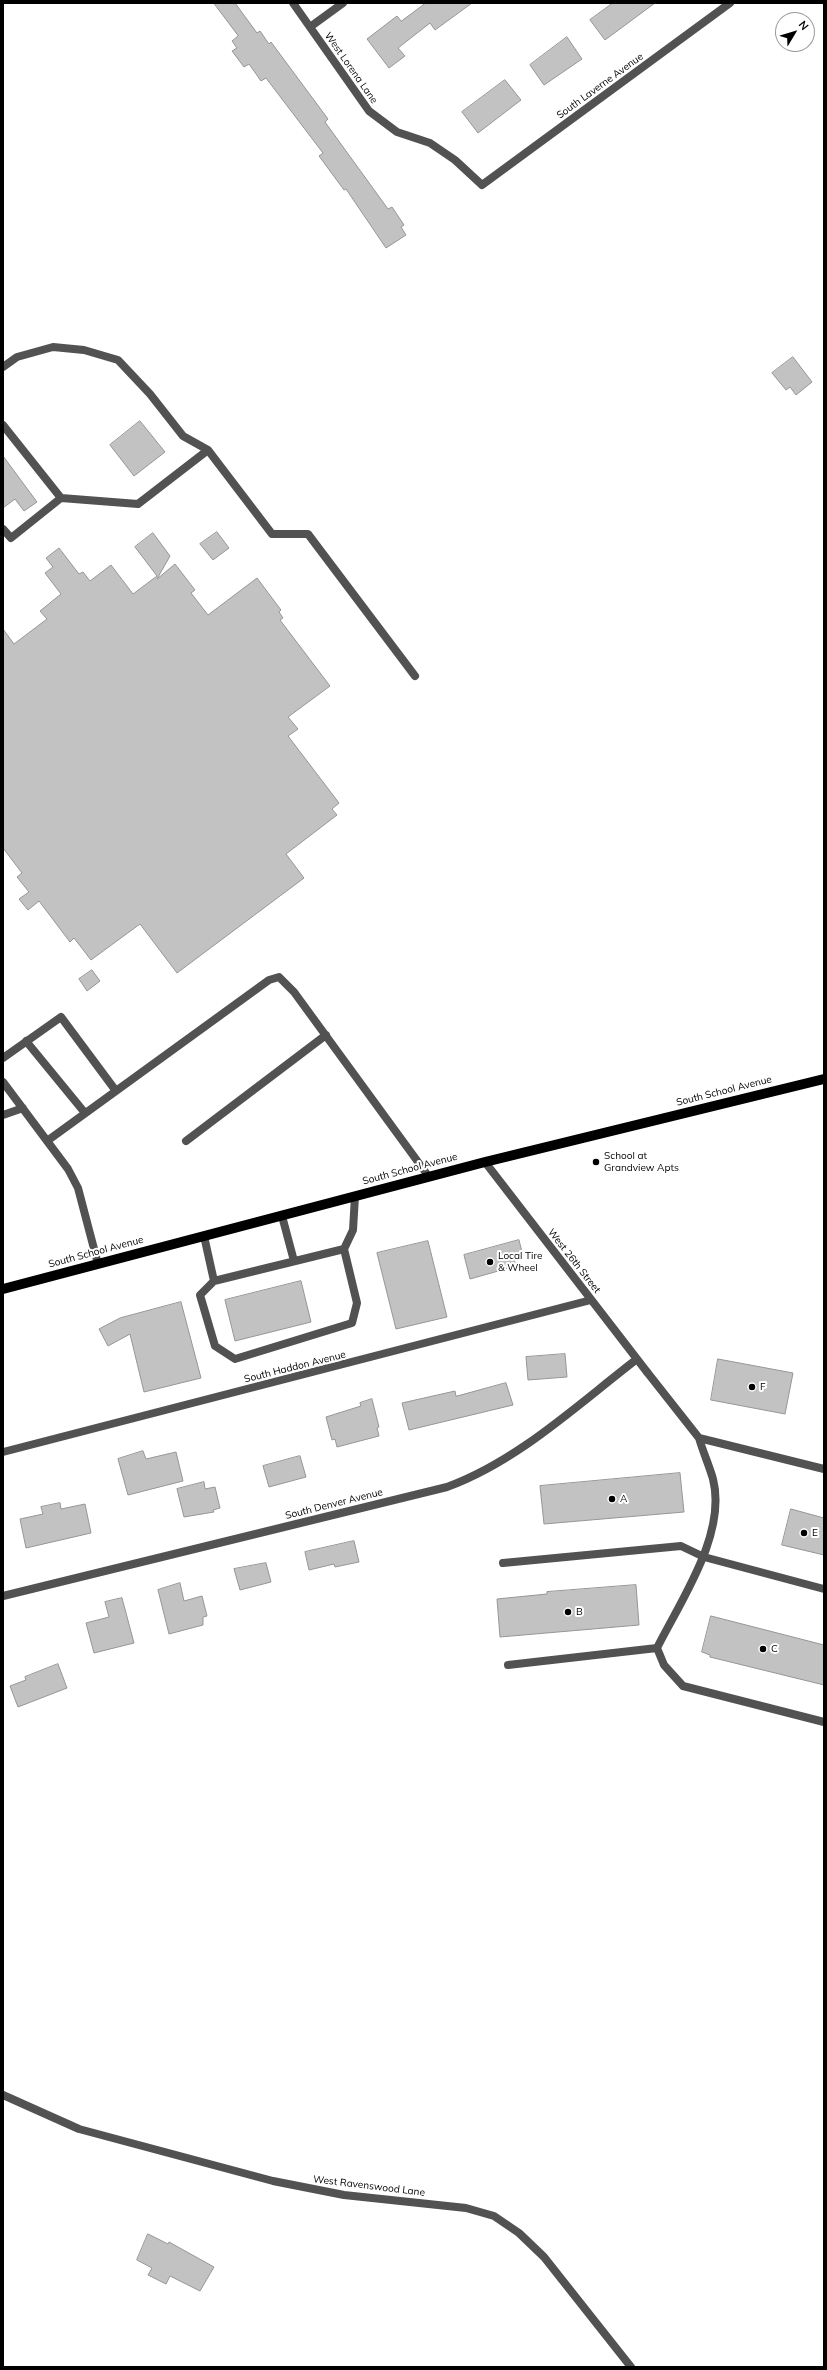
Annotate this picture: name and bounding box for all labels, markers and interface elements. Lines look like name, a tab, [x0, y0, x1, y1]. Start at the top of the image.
north arrow	[775, 12, 815, 52]
text: N	[796, 18, 812, 33]
street label: West Lorena Lane	[322, 30, 380, 106]
street label: South Laverne Avenue	[554, 51, 646, 121]
street label: South School Avenue	[675, 1073, 773, 1109]
place label: School at Grandview Apts	[604, 1150, 679, 1174]
street label: South School Avenue	[361, 1151, 459, 1187]
marker: School at Grandview Apts	[591, 1157, 601, 1167]
street label: West 26th Street	[545, 1226, 603, 1296]
street label: South School Avenue	[47, 1234, 145, 1270]
place label: Local Tire & Wheel	[498, 1250, 542, 1274]
marker: Local Tire & Wheel	[485, 1257, 495, 1267]
street label: South Haddon Avenue	[243, 1349, 347, 1385]
place label: F	[760, 1381, 766, 1393]
marker: F	[747, 1382, 757, 1392]
street label: South Denver Avenue	[284, 1486, 384, 1522]
place label: A	[620, 1493, 627, 1505]
marker: A	[607, 1494, 617, 1504]
place label: E	[812, 1527, 818, 1539]
marker: E	[799, 1528, 809, 1538]
place label: B	[576, 1606, 583, 1618]
marker: B	[563, 1607, 573, 1617]
place label: C	[771, 1643, 778, 1655]
marker: C	[758, 1644, 768, 1654]
street label: West Ravenswood Lane	[312, 2173, 426, 2199]

